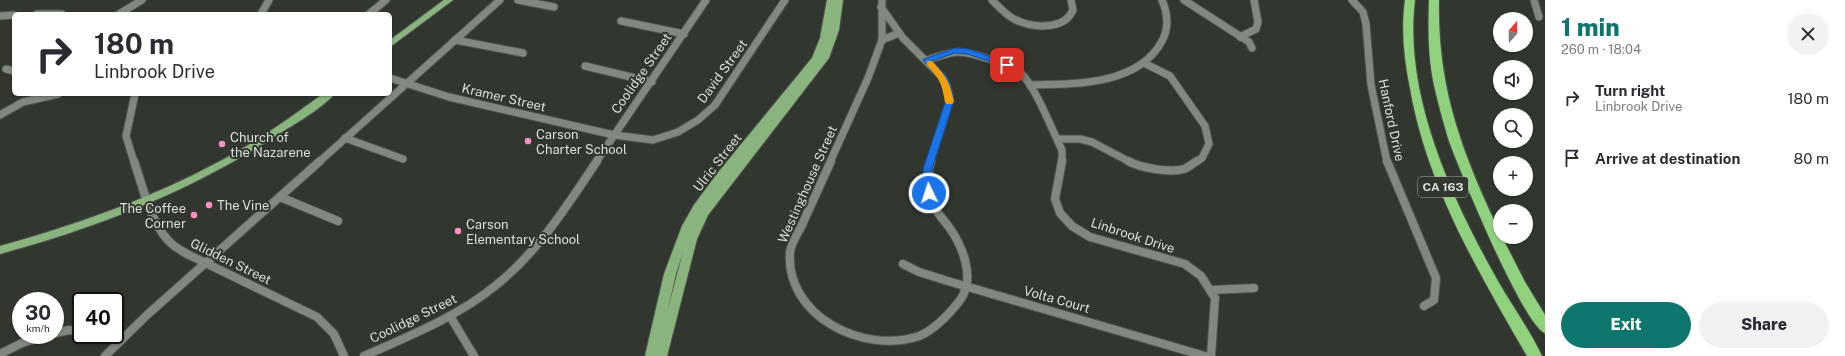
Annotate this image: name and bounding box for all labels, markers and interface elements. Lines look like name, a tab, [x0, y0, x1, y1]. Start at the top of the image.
north arrow	[1493, 12, 1533, 52]
map controls	[1493, 12, 1533, 244]
text: 1 min	[1561, 13, 1620, 41]
button: close	[1787, 13, 1829, 55]
text: 180 m	[94, 27, 174, 60]
icon: right	[28, 28, 80, 80]
street label: Coolidge Street	[608, 30, 675, 116]
street label: David Street	[694, 37, 750, 106]
text: 260 m · 18:04	[1561, 42, 1641, 57]
pin	[990, 48, 1024, 82]
icon: arrive	[996, 54, 1018, 76]
button: sound	[1493, 60, 1533, 100]
text: Linbrook Drive	[94, 61, 215, 82]
street label: Hanford Drive	[1375, 78, 1408, 163]
street label: Kramer Street	[460, 81, 547, 114]
text: Turn right	[1595, 82, 1665, 99]
icon: right	[1561, 87, 1583, 109]
text: 180 m	[1787, 90, 1829, 107]
text: Linbrook Drive	[1595, 99, 1682, 114]
button: search	[1493, 108, 1533, 148]
street label: Westinghouse Street	[775, 123, 840, 245]
place label: Carson Charter School	[536, 127, 627, 157]
place label: Church of the Nazarene	[230, 130, 311, 160]
street label: Ulric Street	[690, 130, 745, 194]
marker: Carson Charter School	[523, 136, 533, 146]
marker: Church of the Nazarene	[217, 139, 227, 149]
icon: arrive	[1561, 147, 1583, 169]
text: Arrive at destination	[1595, 150, 1740, 167]
text: 80 m	[1794, 150, 1829, 167]
button: +	[1493, 156, 1533, 196]
position arrow	[908, 172, 950, 214]
road number: CA 163	[1418, 177, 1468, 197]
place label: The Vine	[217, 198, 269, 213]
marker: The Vine	[204, 200, 214, 210]
place label: The Coffee Corner	[120, 201, 186, 231]
button: −	[1493, 204, 1533, 244]
marker: The Coffee Corner	[189, 210, 199, 220]
street label: Linbrook Drive	[1089, 215, 1177, 256]
place label: Carson Elementary School	[466, 217, 580, 247]
marker: Carson Elementary School	[453, 226, 463, 236]
street label: Glidden Street	[188, 235, 274, 288]
street label: Volta Court	[1022, 283, 1092, 316]
street label: Coolidge Street	[367, 291, 459, 346]
speed limit sign: 40	[72, 292, 124, 344]
text: 30	[25, 301, 51, 325]
button: Exit	[1561, 302, 1691, 348]
button: Share	[1699, 302, 1829, 348]
text: km/h	[26, 322, 50, 334]

